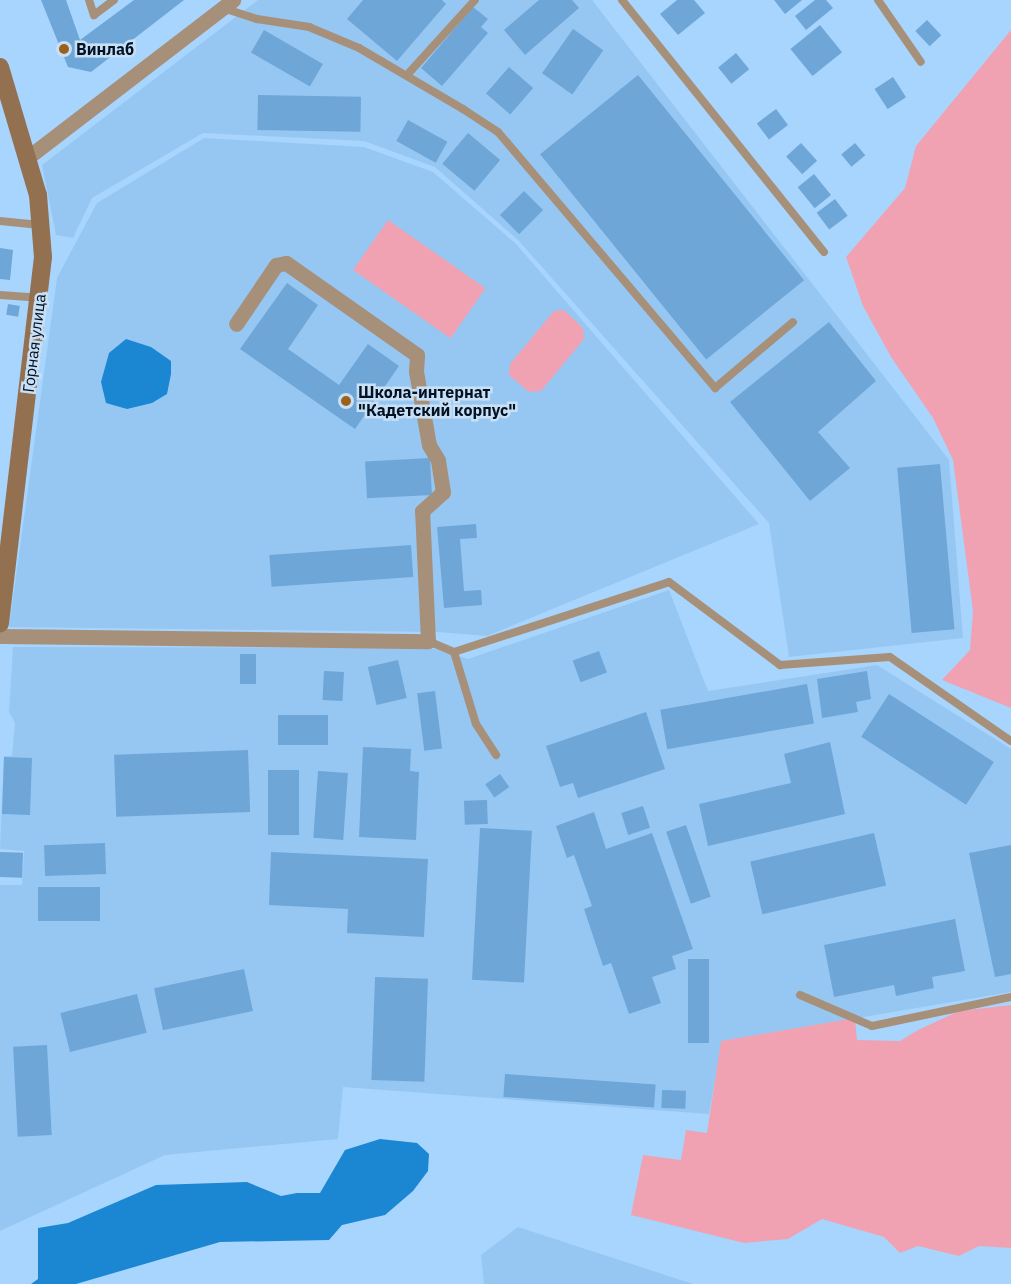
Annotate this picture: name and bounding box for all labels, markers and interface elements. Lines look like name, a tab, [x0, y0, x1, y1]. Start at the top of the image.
place label: Винлаб	[76, 39, 134, 59]
marker: Винлаб	[57, 42, 71, 56]
street label: Горная улица	[18, 293, 50, 393]
place label: Школа-интернат "Кадетский корпус"	[358, 382, 516, 420]
marker: Школа-интернат "Кадетский корпус"	[339, 394, 353, 408]

